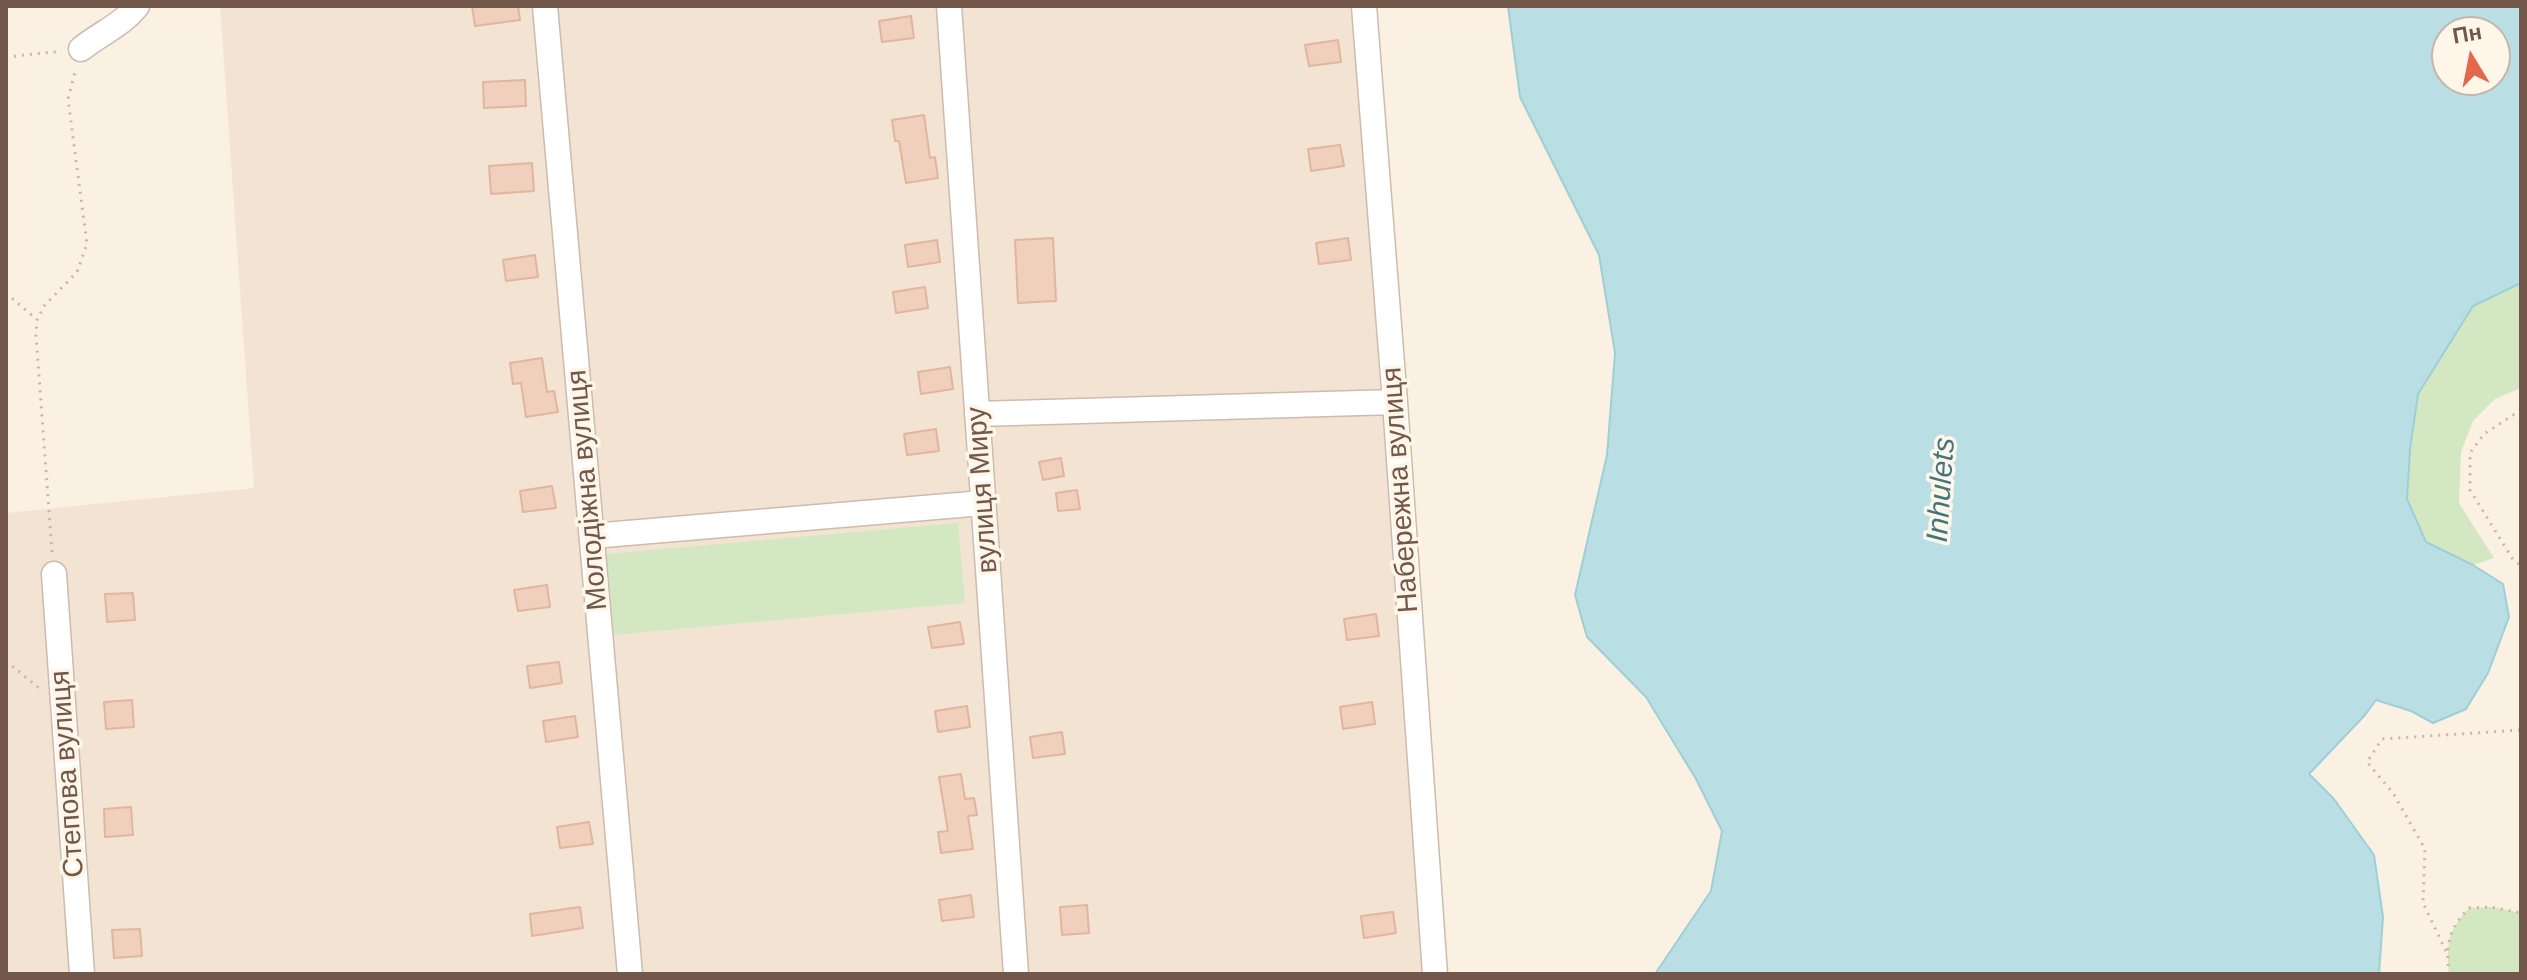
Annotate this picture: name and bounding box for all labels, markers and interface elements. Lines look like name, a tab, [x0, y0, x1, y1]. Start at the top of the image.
north arrow	[2431, 16, 2511, 96]
text: Пн	[2451, 19, 2484, 49]
street label: Набережна вулиця	[1376, 366, 1426, 614]
street label: Молодіжна вулиця	[561, 368, 615, 612]
street label: вулиця Миру	[960, 406, 1006, 574]
water label: Inhulets	[1920, 436, 1964, 544]
street label: Степова вулиця	[44, 669, 92, 879]

